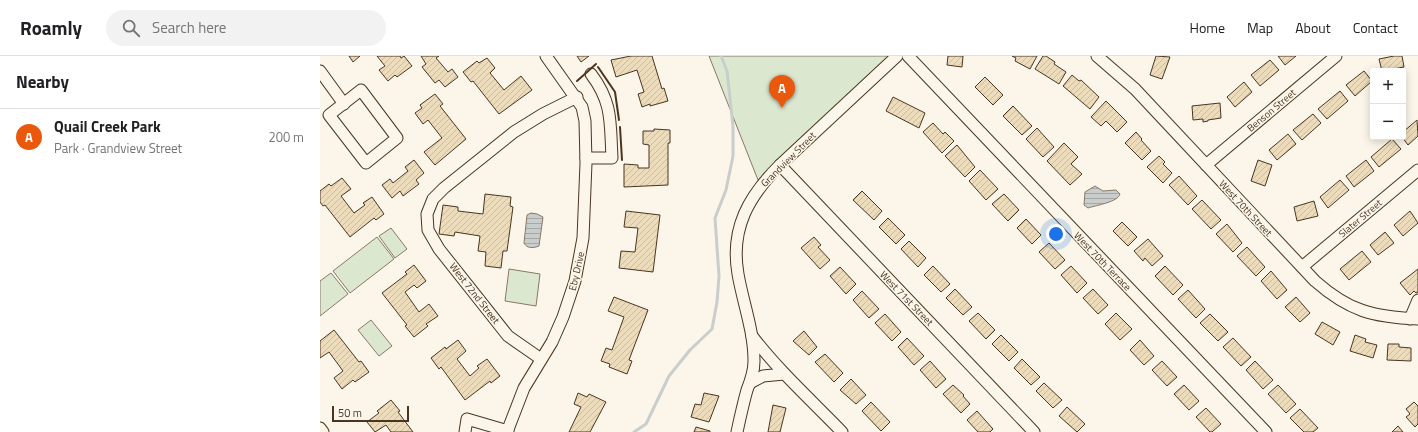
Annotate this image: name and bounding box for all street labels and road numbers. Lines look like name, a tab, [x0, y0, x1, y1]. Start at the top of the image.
street label: Benson Street	[1244, 85, 1299, 135]
street label: Grandview Street	[757, 128, 820, 190]
street label: West 70th Street	[1216, 177, 1276, 240]
street label: Slater Street	[1335, 195, 1386, 241]
street label: West 70th Terrace	[1070, 228, 1135, 294]
street label: Eby Drive	[565, 250, 588, 292]
street label: West 72nd Street	[446, 260, 504, 327]
street label: West 71st Street	[876, 267, 937, 330]

